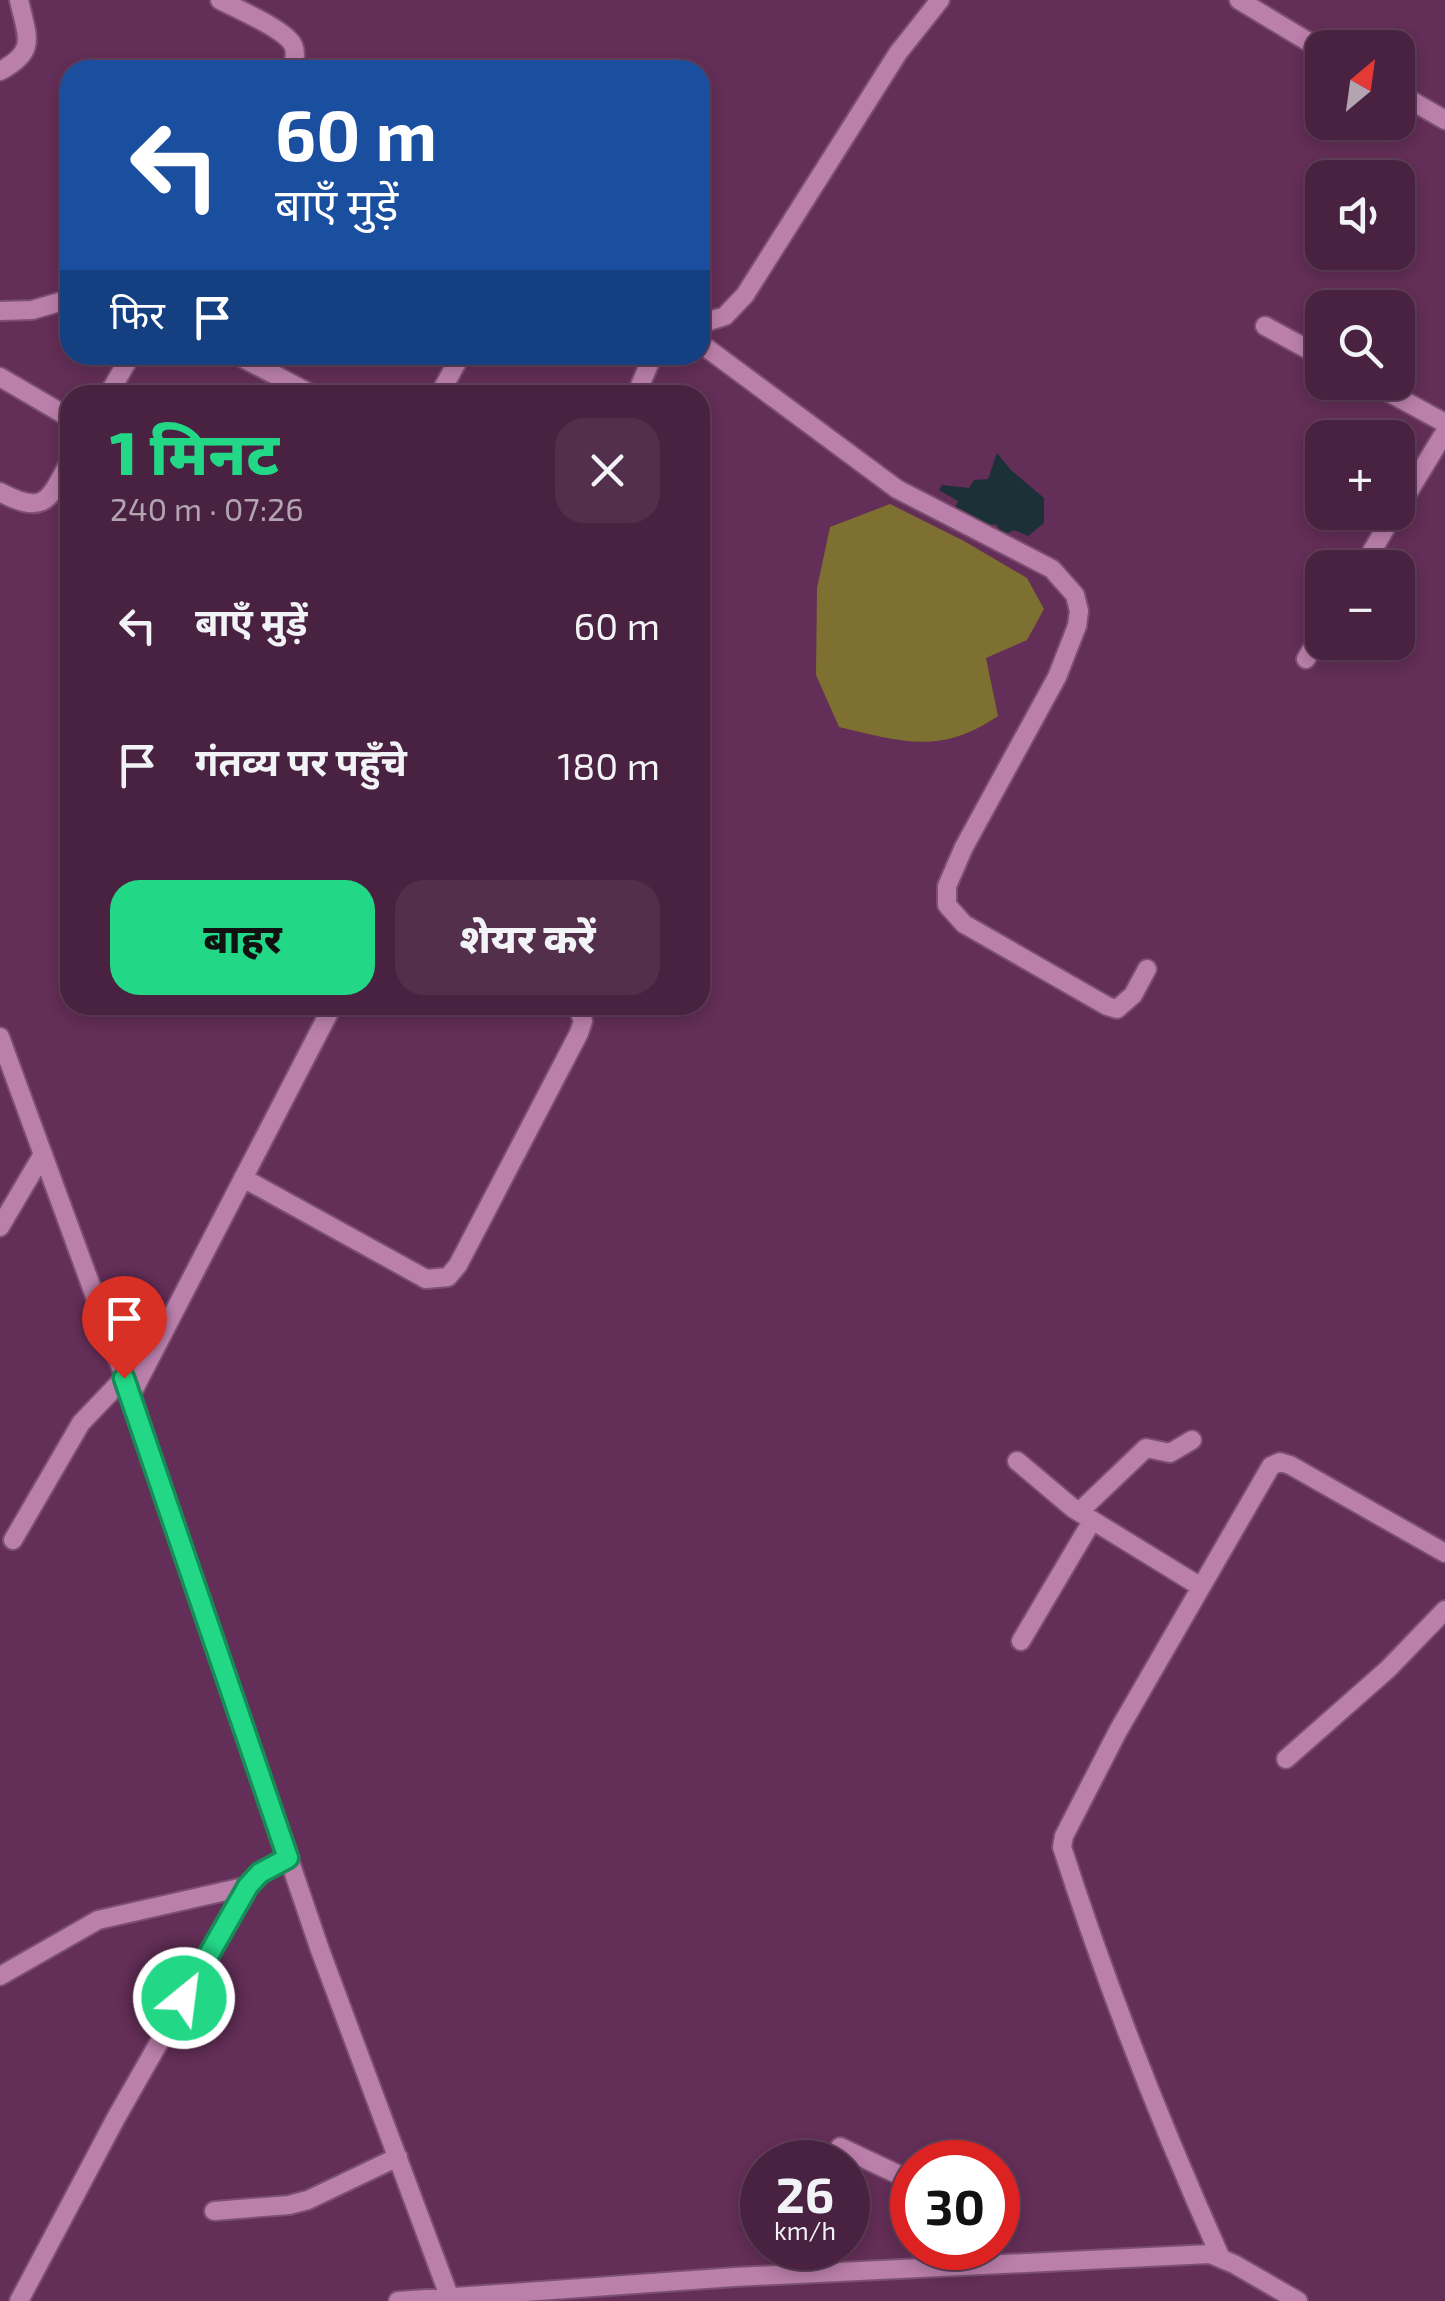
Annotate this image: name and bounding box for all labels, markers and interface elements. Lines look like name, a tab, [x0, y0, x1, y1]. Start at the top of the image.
north arrow	[1305, 30, 1415, 140]
map controls	[1305, 30, 1415, 660]
text: 60 m	[275, 91, 437, 175]
icon: left	[110, 100, 240, 230]
button: sound	[1305, 160, 1415, 270]
text: बाएँ मुड़ें	[275, 176, 398, 230]
icon: arrive	[185, 290, 240, 345]
button: search	[1305, 290, 1415, 400]
text: फिर	[110, 291, 165, 337]
text: 1 मिनट	[110, 415, 279, 487]
button: close	[555, 418, 660, 523]
button: +	[1305, 420, 1415, 530]
text: 240 m · 07:26	[110, 489, 303, 527]
button: −	[1305, 550, 1415, 660]
icon: left	[110, 598, 165, 653]
text: बाएँ मुड़ें	[195, 598, 307, 644]
text: 60 m	[574, 602, 660, 648]
icon: arrive	[110, 738, 165, 793]
text: गंतव्य पर पहुँचे	[195, 738, 407, 784]
text: 180 m	[557, 742, 660, 788]
button: बाहर	[110, 880, 375, 995]
button: शेयर करें	[395, 880, 660, 995]
pin	[82, 1276, 167, 1379]
icon: arrive	[97, 1291, 152, 1346]
position arrow	[132, 1946, 236, 2050]
speed limit sign: 30	[890, 2140, 1020, 2270]
text: 26	[776, 2163, 834, 2223]
text: km/h	[774, 2215, 836, 2245]

